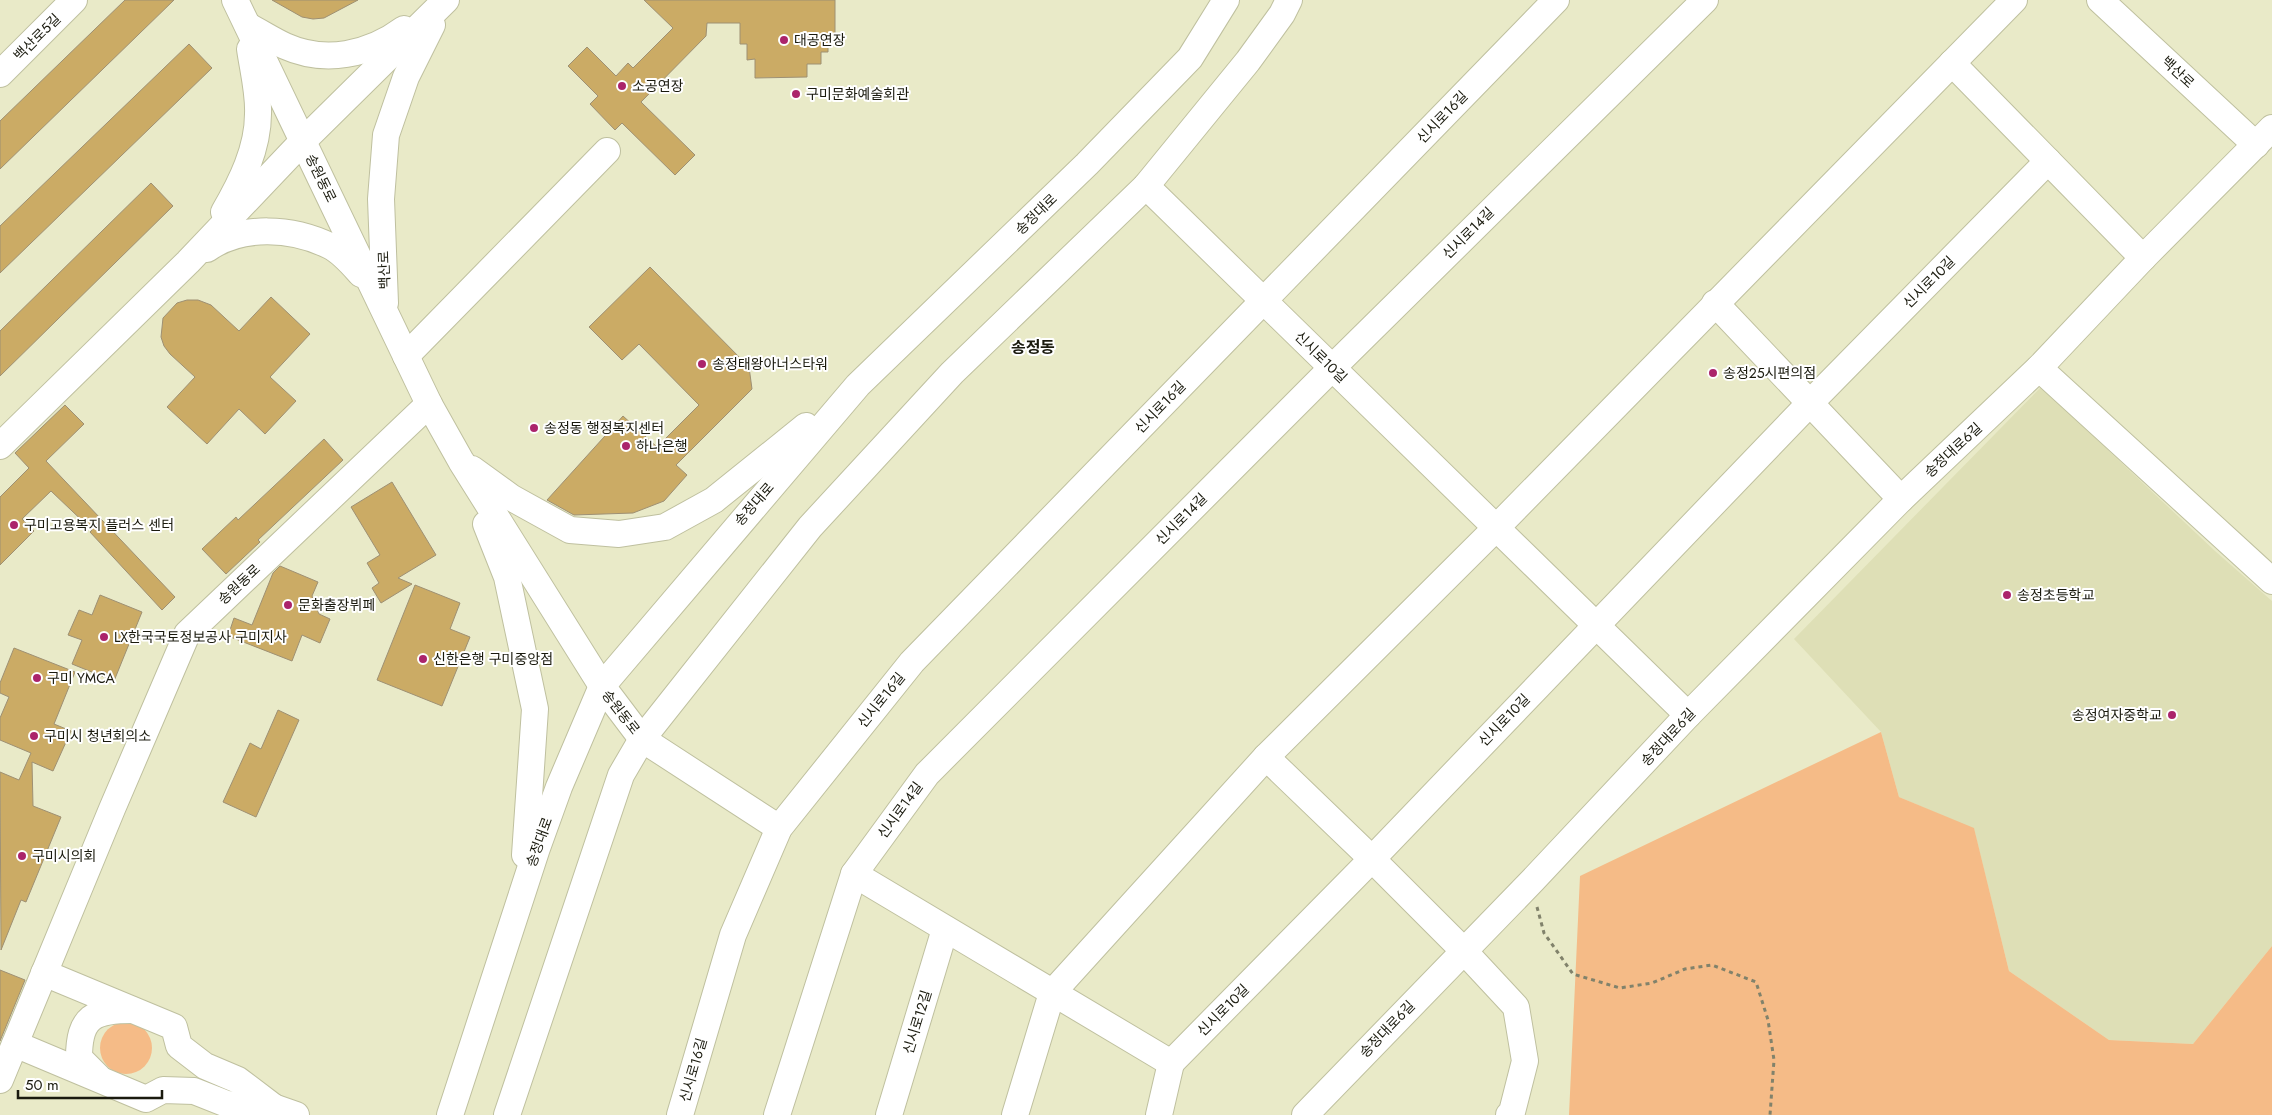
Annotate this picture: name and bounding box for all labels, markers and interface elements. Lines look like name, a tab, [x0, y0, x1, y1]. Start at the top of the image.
street label: 백산로5길	[9, 9, 65, 65]
place label: 대공연장	[794, 30, 846, 50]
marker: 대공연장	[778, 34, 790, 46]
street label: 백산로	[2157, 52, 2199, 93]
place label: 소공연장	[632, 76, 684, 96]
marker: 소공연장	[616, 80, 628, 92]
place label: 구미문화예술회관	[806, 84, 909, 104]
street label: 신시로16길	[1412, 86, 1472, 148]
marker: 구미문화예술회관	[790, 88, 802, 100]
street label: 송원동로	[301, 150, 341, 206]
street label: 송정대로	[1011, 189, 1062, 239]
street label: 신시로14길	[1438, 203, 1498, 263]
street label: 백산로	[373, 250, 395, 290]
street label: 신시로10길	[1899, 252, 1959, 312]
street label: 신시로10길	[1290, 327, 1352, 387]
district label: 송정동	[1011, 336, 1055, 359]
place label: 송정태왕아너스타워	[712, 354, 828, 374]
marker: 송정태왕아너스타워	[696, 358, 708, 370]
place label: 송정25시편의점	[1723, 363, 1816, 383]
marker: 송정25시편의점	[1707, 367, 1719, 379]
street label: 신시로16길	[1130, 376, 1190, 438]
place label: 송정동 행정복지센터	[544, 418, 664, 438]
street label: 송정대로6길	[1920, 418, 1986, 482]
marker: 송정동 행정복지센터	[528, 422, 540, 434]
place label: 하나은행	[636, 436, 688, 456]
marker: 하나은행	[620, 440, 632, 452]
street label: 송정대로	[730, 478, 779, 530]
street label: 신시로14길	[1151, 489, 1211, 549]
place label: 구미고용복지 플러스 센터	[24, 515, 174, 535]
marker: 구미고용복지 플러스 센터	[8, 519, 20, 531]
street label: 송원동로	[213, 559, 265, 609]
place label: 송정초등학교	[2017, 585, 2094, 605]
marker: 송정초등학교	[2001, 589, 2013, 601]
place label: 문화출장뷔페	[298, 595, 375, 615]
marker: 문화출장뷔페	[282, 599, 294, 611]
place label: LX한국국토정보공사 구미지사	[114, 627, 287, 647]
marker: LX한국국토정보공사 구미지사	[98, 631, 110, 643]
place label: 신한은행 구미중앙점	[433, 649, 553, 669]
marker: 신한은행 구미중앙점	[417, 653, 429, 665]
place label: 구미 YMCA	[47, 668, 116, 688]
street label: 신시로16길	[852, 668, 910, 732]
marker: 구미 YMCA	[31, 672, 43, 684]
street label: 송원동로	[597, 686, 645, 739]
street label: 신시로10길	[1474, 689, 1534, 751]
street label: 송정대로6길	[1636, 704, 1700, 770]
place label: 송정여자중학교	[2072, 705, 2162, 725]
marker: 송정여자중학교	[2166, 709, 2178, 721]
place label: 구미시 청년회의소	[44, 726, 151, 746]
marker: 구미시 청년회의소	[28, 730, 40, 742]
street label: 신시로14길	[873, 777, 927, 843]
street label: 송정대로	[521, 814, 557, 870]
place label: 구미시의회	[32, 846, 96, 866]
marker: 구미시의회	[16, 850, 28, 862]
street label: 신시로10길	[1193, 980, 1253, 1040]
street label: 신시로12길	[898, 988, 936, 1056]
street label: 송정대로6길	[1355, 996, 1419, 1062]
street label: 신시로16길	[674, 1036, 712, 1104]
scale bar	[18, 1068, 161, 1100]
text: 50 m	[25, 1074, 59, 1096]

